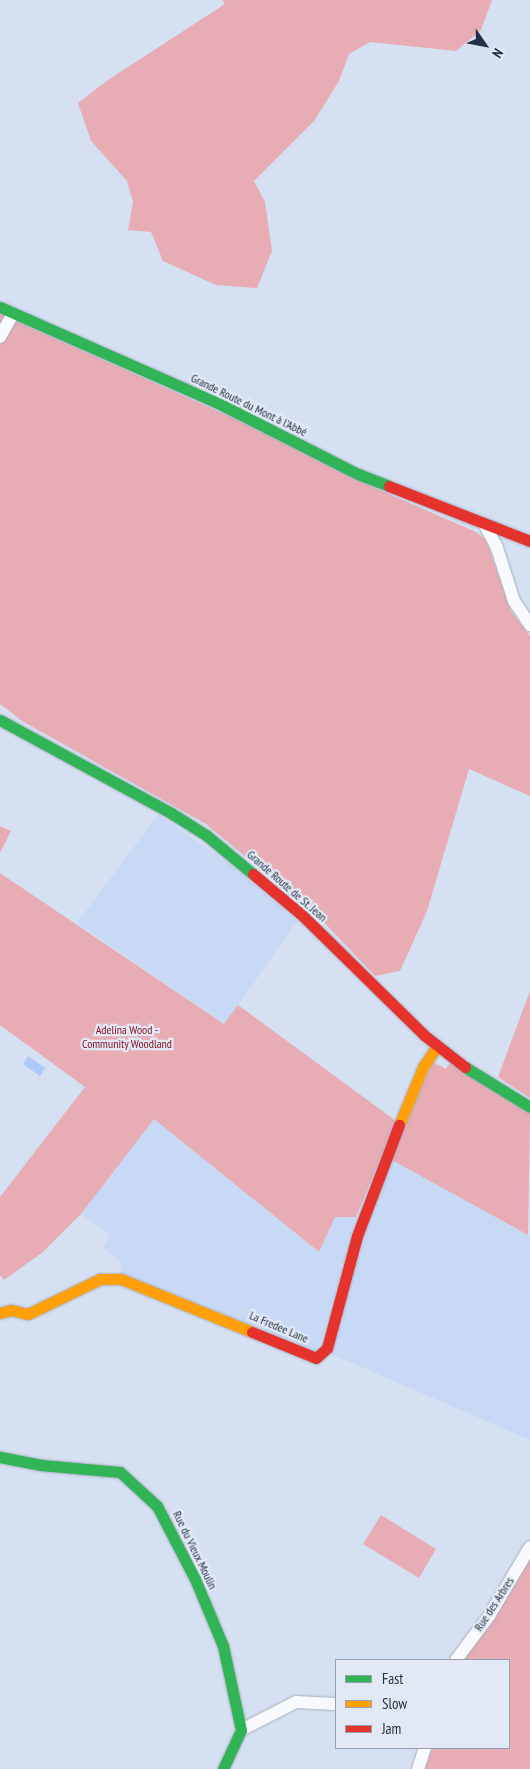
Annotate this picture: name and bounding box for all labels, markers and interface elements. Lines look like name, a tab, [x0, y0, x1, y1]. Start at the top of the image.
north arrow	[460, 20, 510, 70]
text: N	[488, 45, 507, 61]
street label: Grande Route du Mont à l'Abbé	[189, 371, 309, 439]
street label: Grande Route de St. Jean	[244, 847, 330, 925]
park label: Adelina Wood - Community Woodland	[82, 1023, 172, 1051]
street label: La Fredee Lane	[247, 1308, 311, 1346]
street label: Rue du Vieux Moulin	[170, 1508, 220, 1592]
street label: Rue des Arbres	[471, 1574, 517, 1634]
legend	[335, 1659, 510, 1749]
text: Fast	[382, 1669, 403, 1688]
text: Slow	[382, 1694, 407, 1713]
text: Jam	[382, 1719, 401, 1738]

